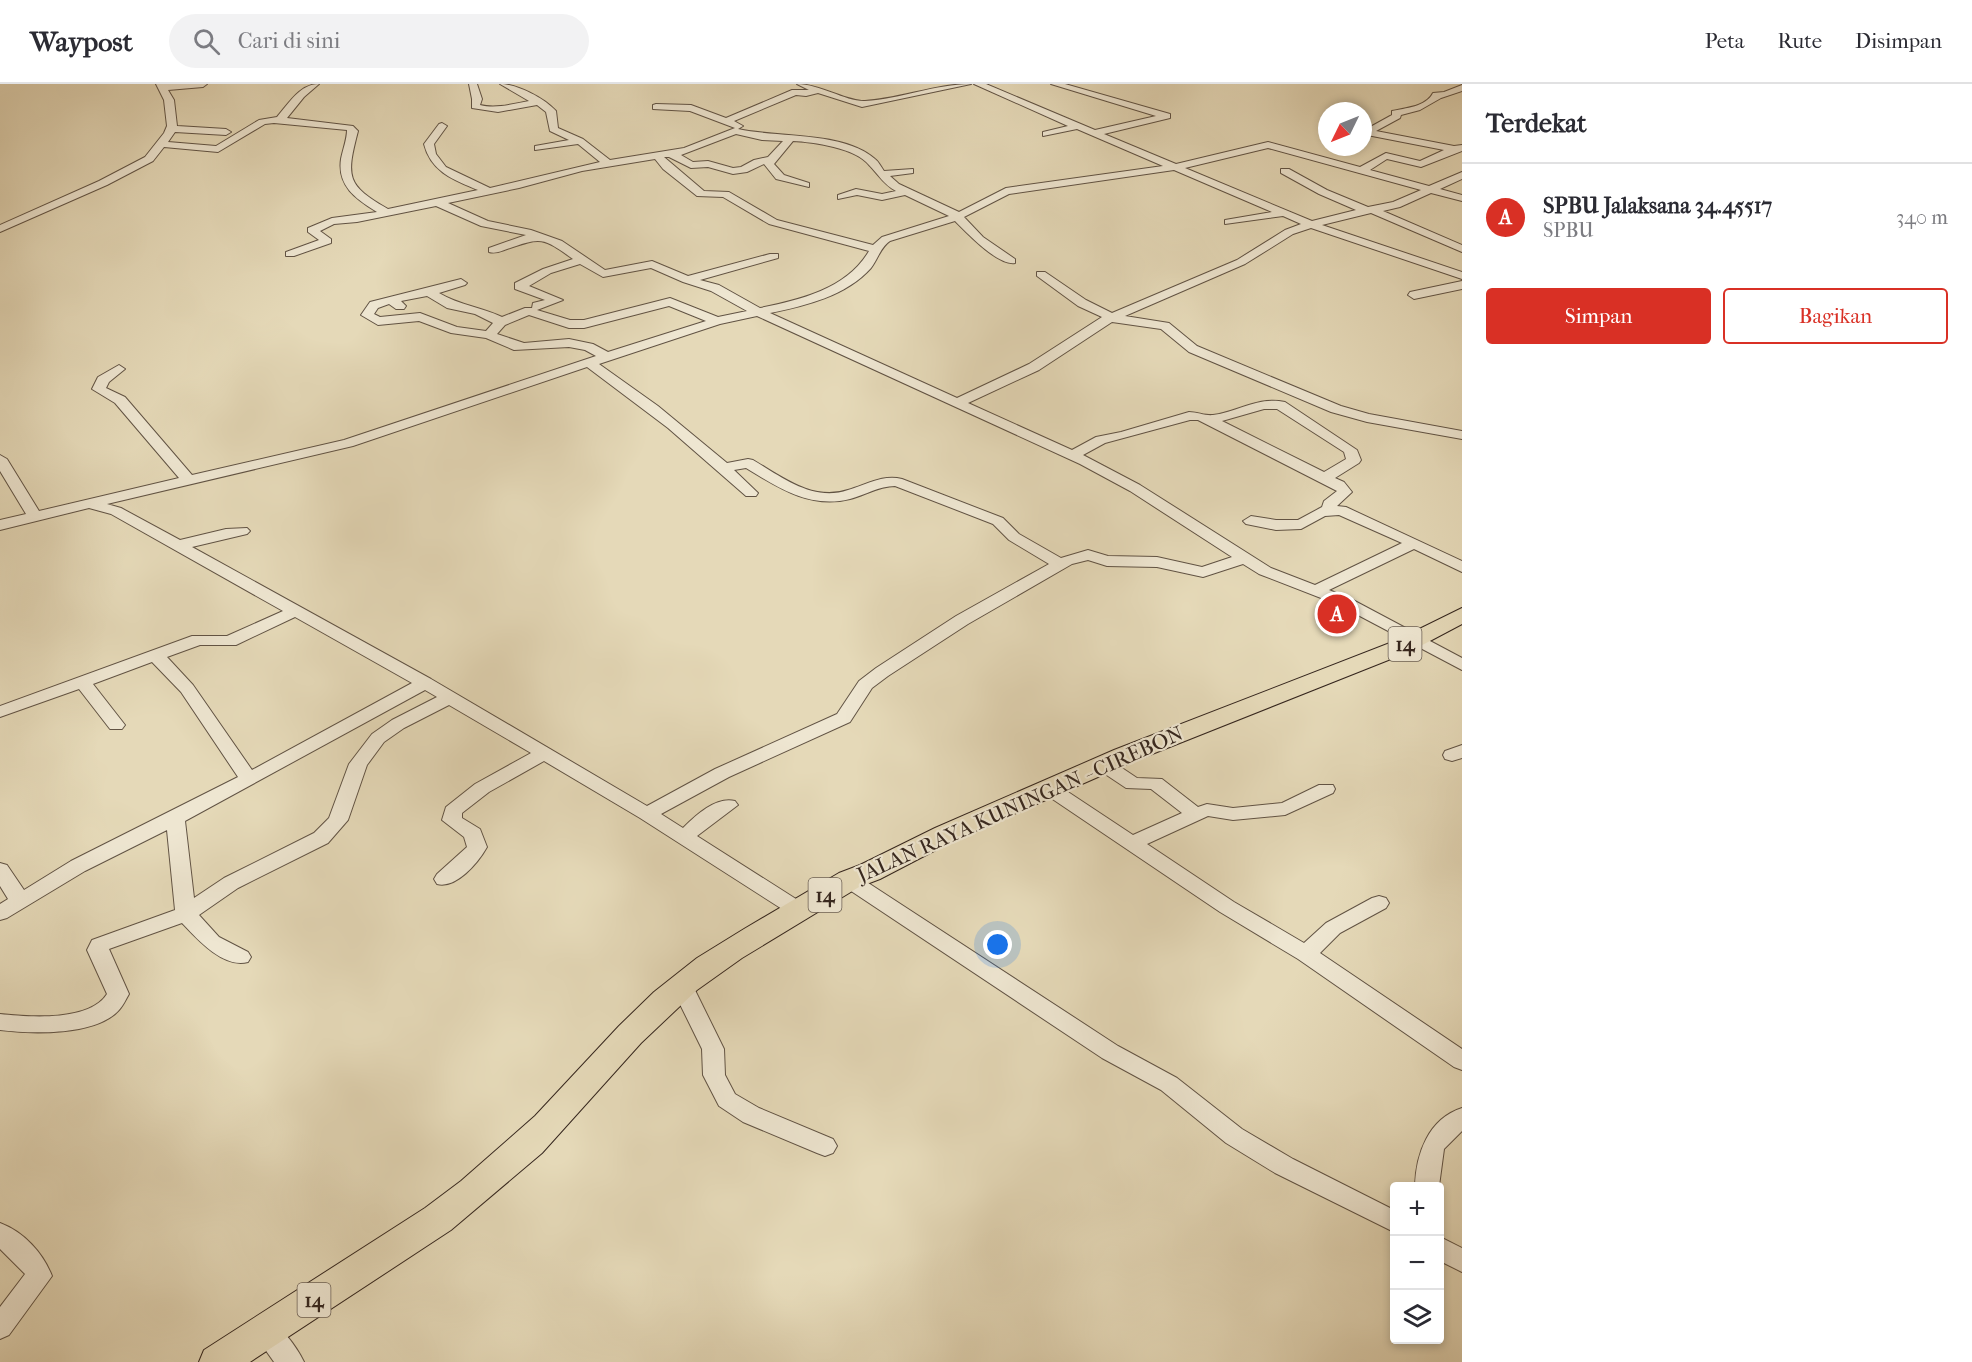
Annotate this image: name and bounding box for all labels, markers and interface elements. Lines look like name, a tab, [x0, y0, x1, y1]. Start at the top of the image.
search box	[169, 14, 589, 68]
text: Waypost	[30, 25, 133, 58]
icon: search	[190, 25, 223, 58]
text: Cari di sini	[238, 28, 340, 54]
text: Peta	[1705, 29, 1744, 53]
text: Rute	[1777, 29, 1822, 53]
text: Disimpan	[1855, 29, 1942, 53]
north arrow	[1318, 102, 1372, 156]
text: Terdekat	[1486, 108, 1587, 139]
text: SPBU Jalaksana 34.45517	[1543, 193, 1772, 219]
text: A	[1499, 206, 1512, 229]
text: 340 m	[1896, 206, 1948, 229]
text: SPBU	[1543, 219, 1594, 242]
button: Simpan	[1486, 288, 1711, 344]
button: Bagikan	[1723, 288, 1948, 344]
pin: A	[1318, 592, 1356, 636]
road number: 14	[1388, 627, 1422, 661]
street label: JALAN RAYA KUNINGAN - CIREBON	[851, 721, 1187, 888]
road number: 14	[808, 878, 842, 912]
your location	[983, 930, 1012, 959]
map controls	[1390, 1182, 1444, 1344]
button: +	[1390, 1182, 1444, 1236]
button: −	[1390, 1236, 1444, 1290]
road number: 14	[298, 1283, 330, 1317]
button: layers	[1390, 1290, 1444, 1344]

